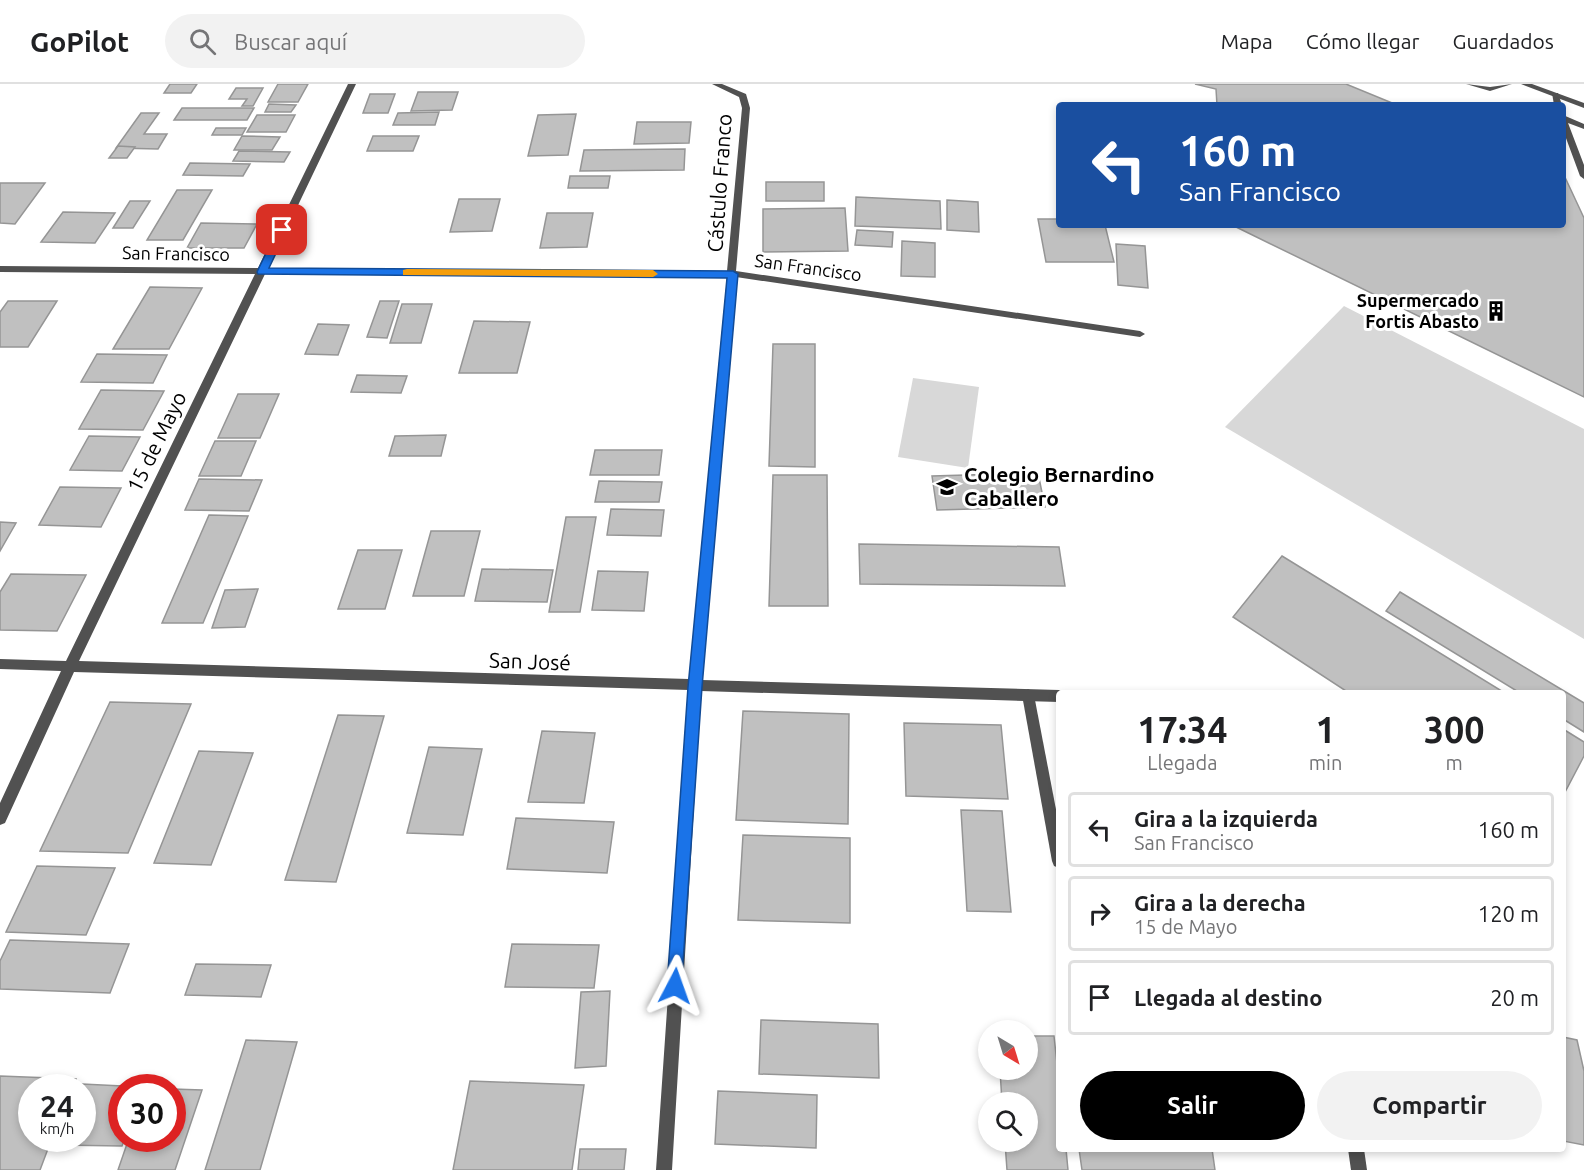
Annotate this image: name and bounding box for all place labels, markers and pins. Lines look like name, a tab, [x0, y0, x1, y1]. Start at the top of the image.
pin	[256, 204, 307, 255]
place label: Supermercado Fortis Abasto	[1357, 290, 1479, 331]
building icon: Supermercado Fortis Abasto	[1484, 299, 1508, 323]
place label: Colegio Bernardino Caballero	[964, 462, 1154, 510]
school or university icon: Colegio Bernardino Caballero	[935, 475, 959, 499]

